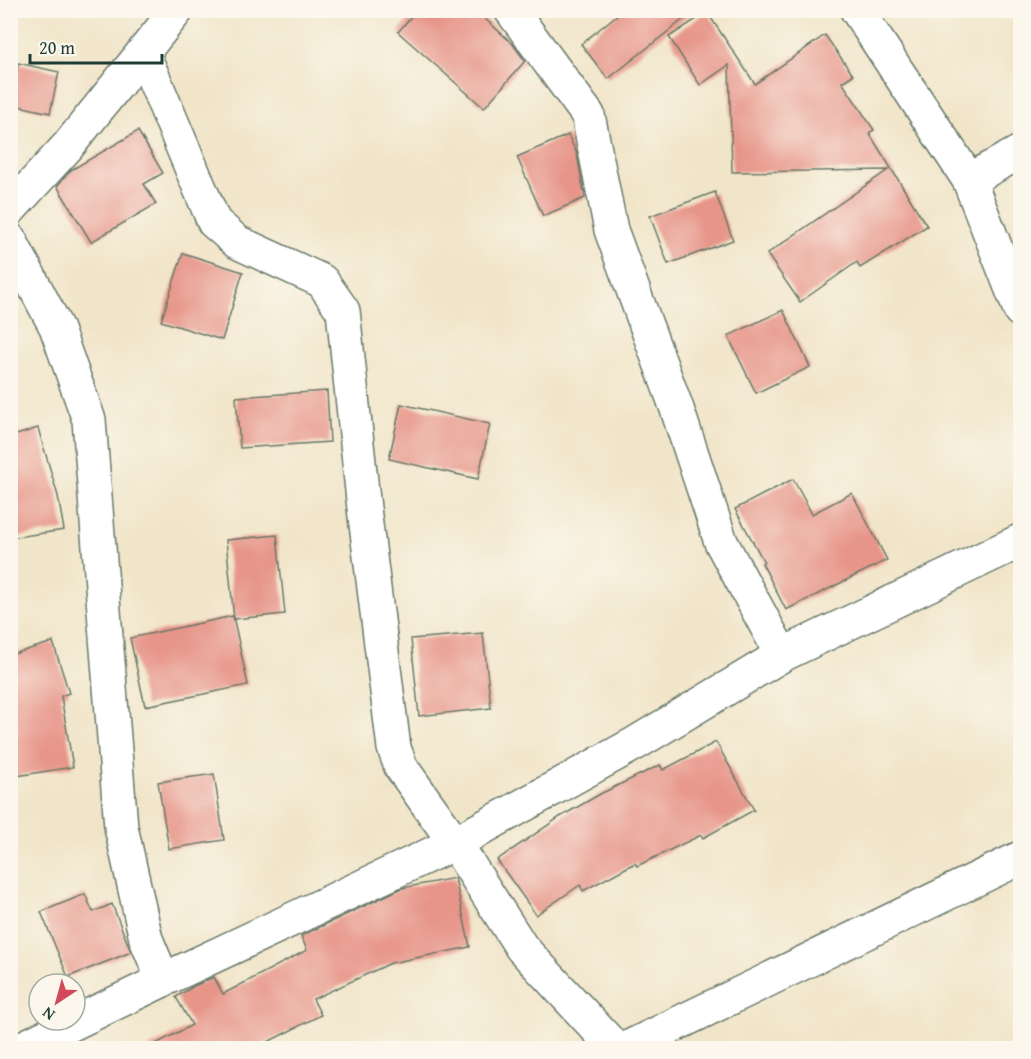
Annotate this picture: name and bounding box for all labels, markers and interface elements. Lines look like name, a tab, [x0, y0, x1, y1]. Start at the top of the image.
scale bar	[30, 27, 162, 65]
text: 20 m	[39, 34, 75, 61]
north arrow	[27, 972, 87, 1032]
text: N	[37, 1001, 60, 1027]

